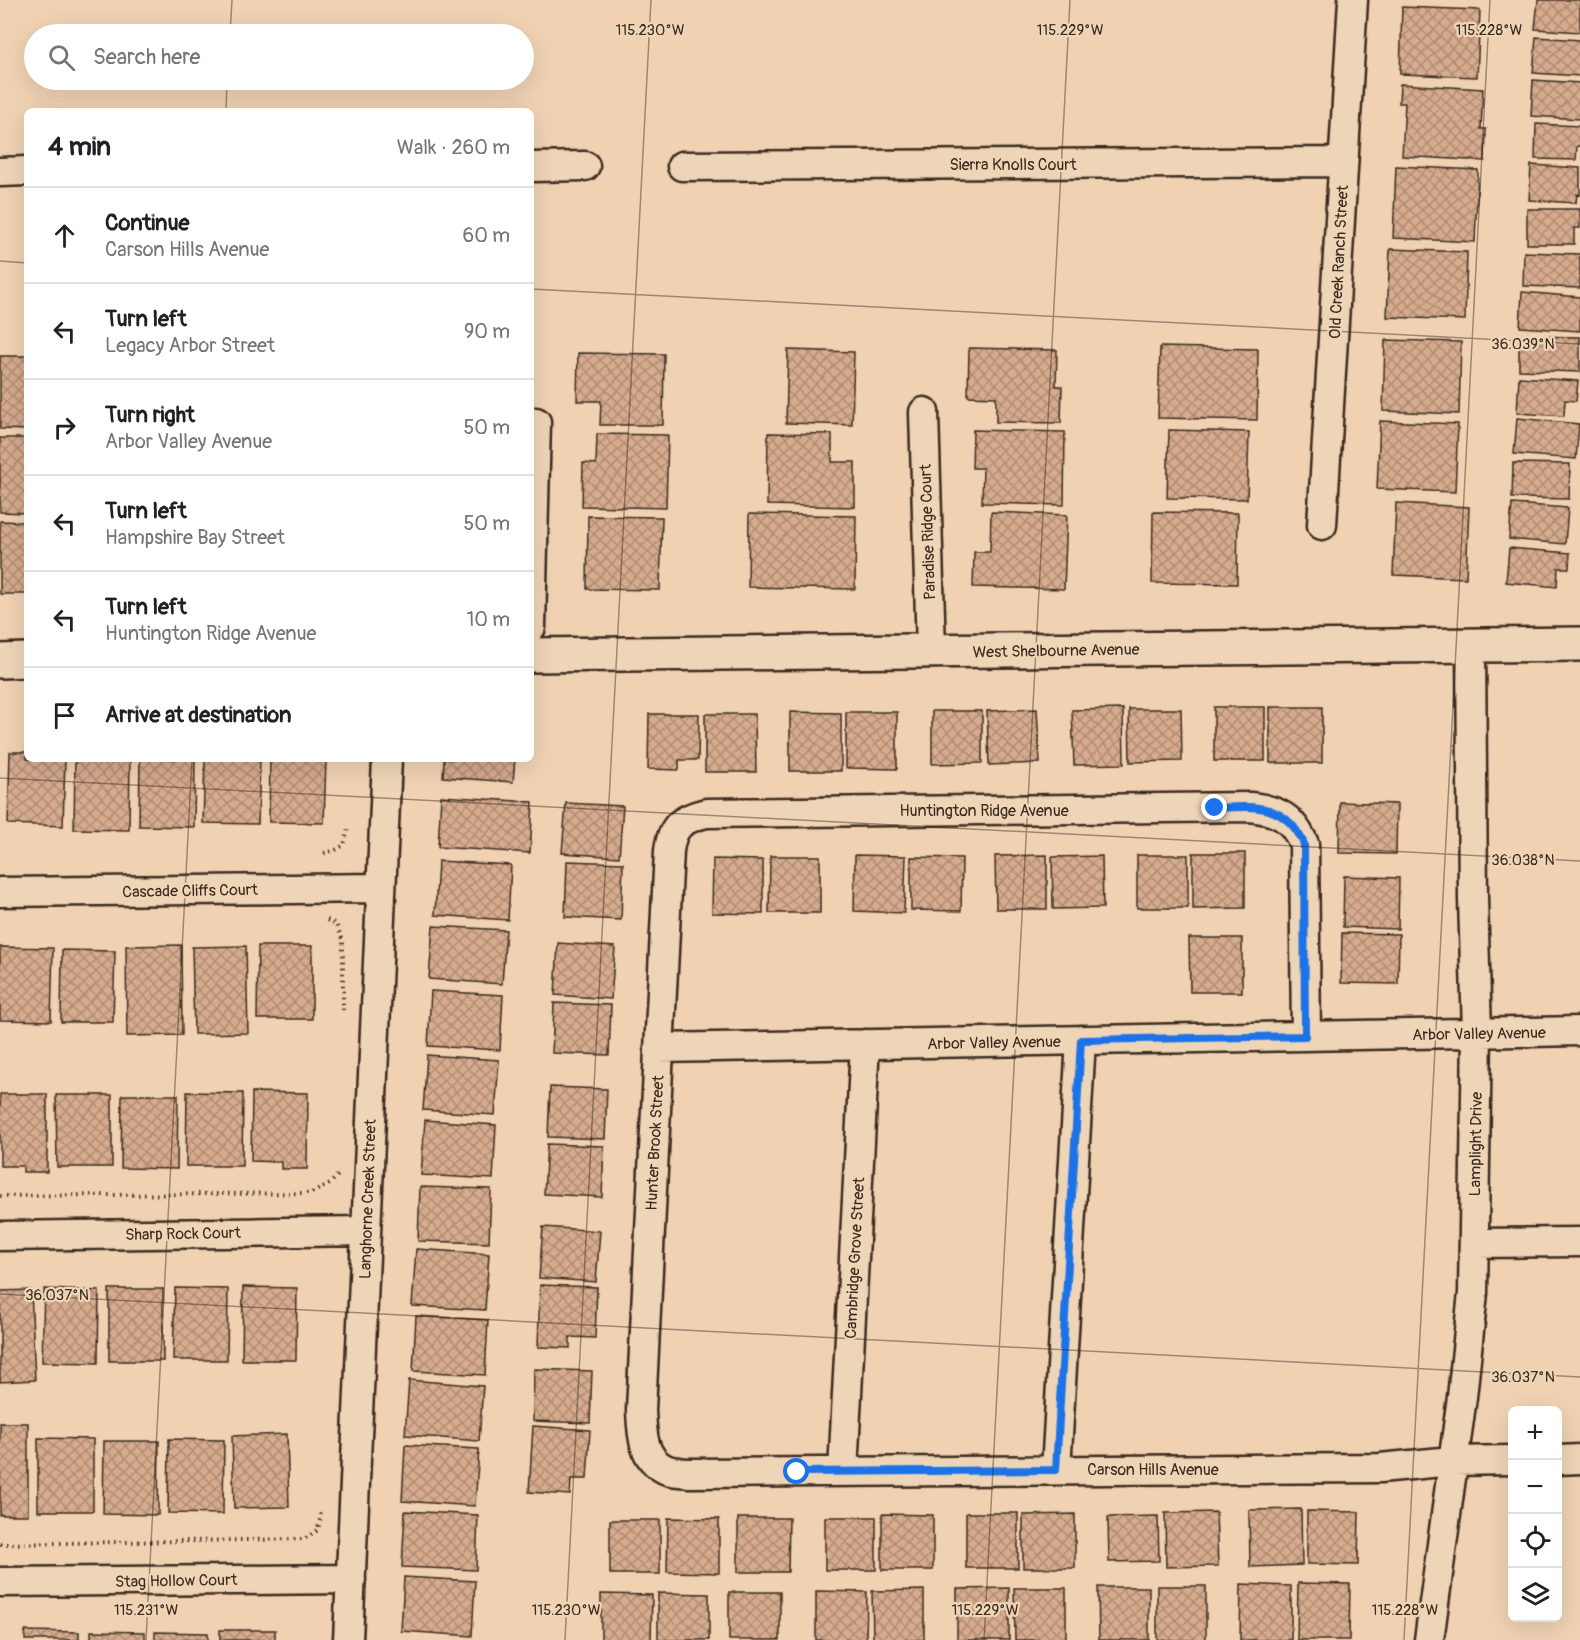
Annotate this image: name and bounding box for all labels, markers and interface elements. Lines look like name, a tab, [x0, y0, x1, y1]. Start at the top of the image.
text: 115.230°W	[615, 21, 685, 40]
text: 115.229°W	[1036, 21, 1104, 40]
text: 115.228°W	[1456, 21, 1523, 40]
search box	[24, 24, 534, 90]
icon: search	[45, 41, 78, 74]
text: Search here	[93, 43, 200, 71]
text: 4 min	[48, 131, 111, 163]
text: Walk · 260 m	[397, 135, 510, 160]
street label: Sierra Knolls Court	[950, 155, 1077, 175]
street label: Old Creek Ranch Street	[1325, 184, 1353, 340]
text: Continue	[105, 209, 189, 237]
icon: ahead	[48, 219, 81, 252]
text: 60 m	[463, 223, 510, 248]
text: Carson Hills Avenue	[105, 237, 269, 262]
text: Turn left	[105, 305, 187, 333]
icon: left	[48, 315, 81, 348]
text: 90 m	[464, 319, 510, 344]
text: Legacy Arbor Street	[105, 333, 275, 358]
text: 36.039°N	[1491, 335, 1555, 354]
text: Turn right	[105, 401, 195, 429]
icon: right	[48, 411, 81, 444]
text: 50 m	[463, 415, 510, 440]
text: Arbor Valley Avenue	[105, 429, 272, 454]
street label: Paradise Ridge Court	[916, 463, 940, 600]
text: Turn left	[105, 497, 187, 525]
icon: left	[48, 507, 81, 540]
text: 50 m	[463, 511, 510, 536]
text: Hampshire Bay Street	[105, 525, 285, 550]
text: Turn left	[105, 593, 187, 621]
icon: left	[48, 603, 81, 636]
text: 10 m	[466, 607, 510, 632]
text: Huntington Ridge Avenue	[105, 621, 316, 646]
street label: West Shelbourne Avenue	[972, 640, 1140, 662]
icon: arrive	[48, 699, 81, 732]
text: Arrive at destination	[105, 701, 291, 729]
route end	[1201, 794, 1227, 820]
street label: Huntington Ridge Avenue	[899, 801, 1069, 821]
text: 36.038°N	[1491, 851, 1555, 870]
street label: Cascade Cliffs Court	[122, 880, 259, 902]
street label: Arbor Valley Avenue	[1412, 1023, 1546, 1045]
street label: Arbor Valley Avenue	[927, 1032, 1061, 1054]
street label: Hunter Brook Street	[641, 1074, 669, 1211]
street label: Lamplight Drive	[1465, 1091, 1487, 1197]
street label: Langhorne Creek Street	[355, 1118, 381, 1279]
street label: Cambridge Grove Street	[841, 1176, 869, 1339]
street label: Sharp Rock Court	[125, 1223, 242, 1245]
text: 36.037°N	[25, 1286, 89, 1305]
text: 36.037°N	[1491, 1368, 1555, 1387]
map controls	[1508, 1406, 1562, 1622]
button: +	[1508, 1406, 1562, 1460]
route start	[783, 1458, 809, 1484]
street label: Carson Hills Avenue	[1087, 1460, 1219, 1480]
button: −	[1508, 1460, 1562, 1514]
button: locate	[1508, 1514, 1562, 1568]
button: layers	[1508, 1568, 1562, 1622]
street label: Stag Hollow Court	[115, 1570, 238, 1592]
text: 115.231°W	[114, 1601, 179, 1620]
text: 115.230°W	[531, 1601, 601, 1620]
text: 115.229°W	[951, 1601, 1019, 1620]
text: 115.228°W	[1372, 1601, 1439, 1620]

